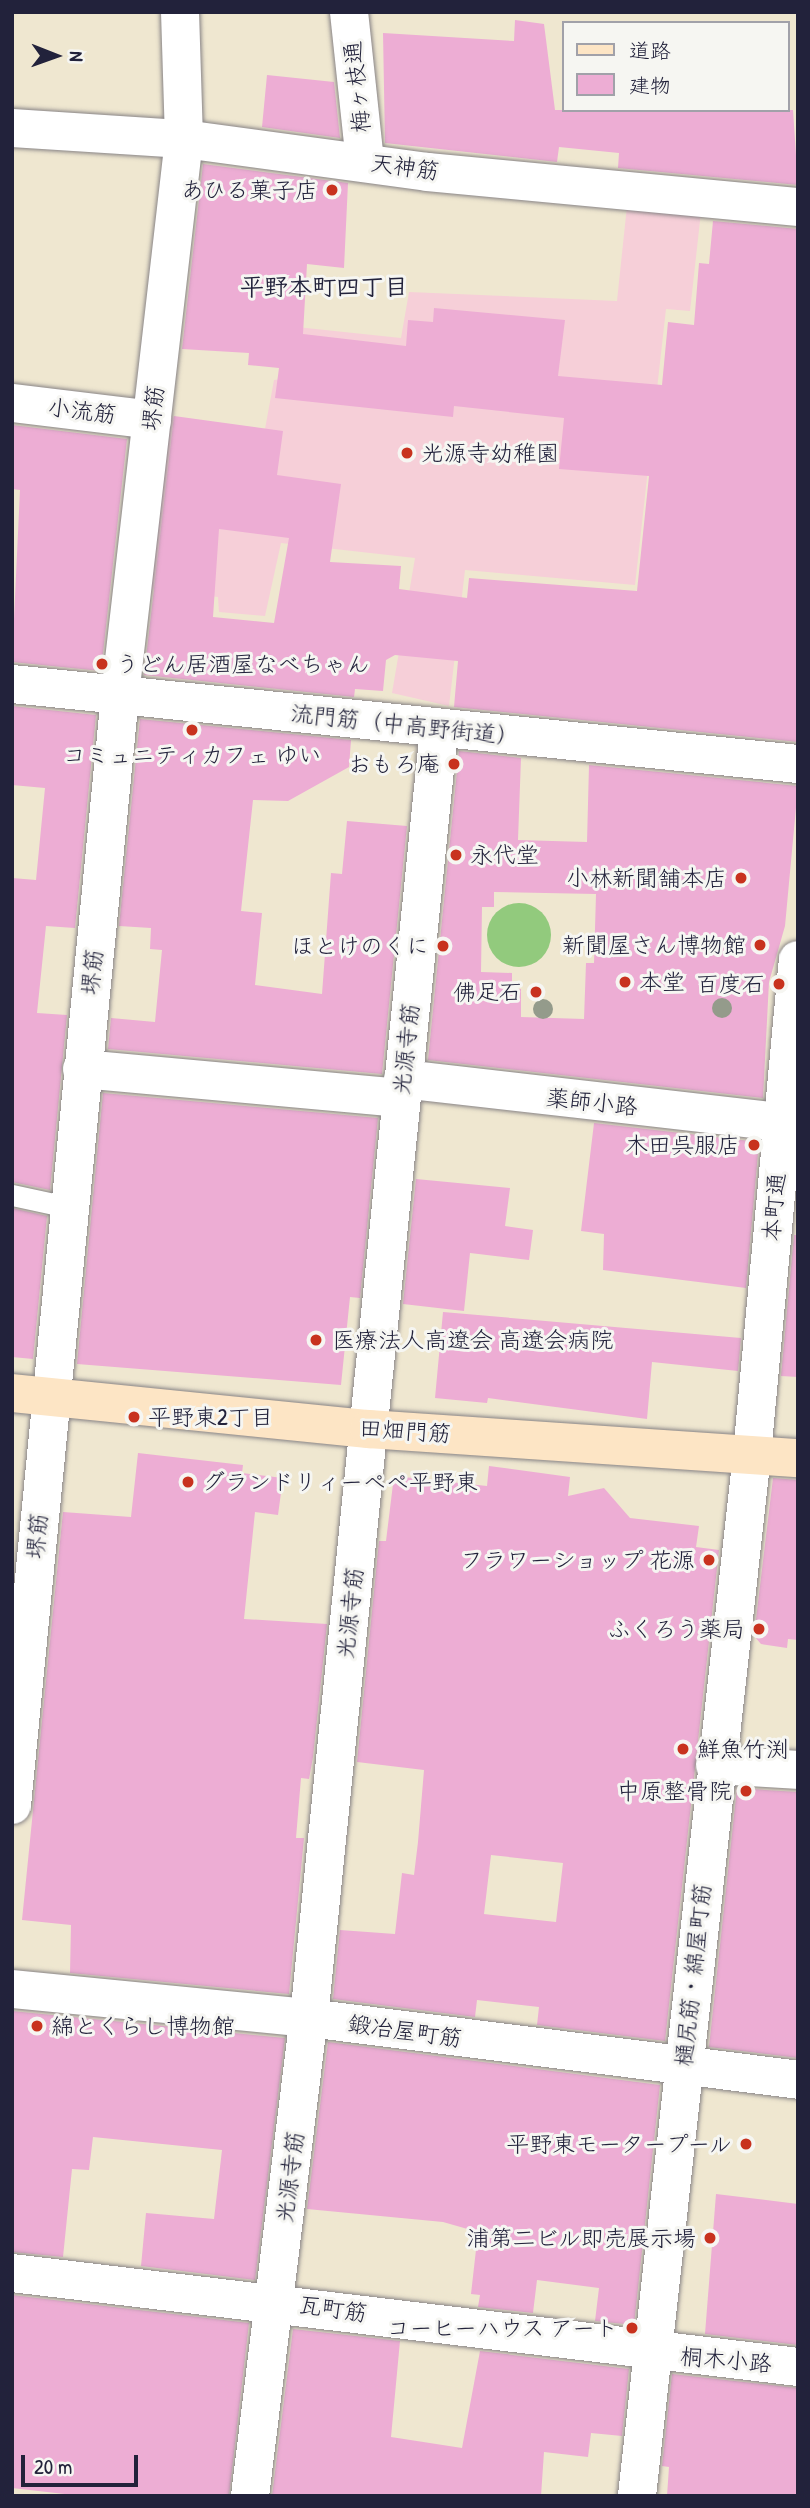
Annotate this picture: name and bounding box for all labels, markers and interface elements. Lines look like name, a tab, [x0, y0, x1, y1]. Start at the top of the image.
north arrow	[21, 21, 91, 91]
legend	[562, 21, 789, 112]
text: 道路	[629, 36, 671, 65]
street label: 梅ヶ枝通	[338, 40, 376, 134]
text: N	[64, 51, 90, 62]
text: 建物	[629, 71, 671, 100]
street label: 天神筋	[369, 149, 441, 185]
place label: あひる菓子店	[180, 176, 318, 204]
marker: あひる菓子店	[324, 182, 340, 198]
district label: 平野本町四丁目	[240, 273, 408, 301]
street label: 堺筋	[136, 383, 170, 433]
street label: 小流筋	[46, 393, 118, 429]
place label: 光源寺幼稚園	[421, 439, 559, 467]
marker: 光源寺幼稚園	[399, 445, 415, 461]
place label: うどん居酒屋なべちゃん	[116, 650, 369, 678]
marker: うどん居酒屋なべちゃん	[94, 656, 110, 672]
street label: 流門筋（中高野街道）	[289, 699, 521, 751]
marker: コミュニティカフェ ゆい	[184, 722, 200, 738]
place label: コミュニティカフェ ゆい	[63, 741, 321, 769]
place label: おもろ庵	[348, 750, 440, 778]
marker: おもろ庵	[446, 756, 462, 772]
place label: 永代堂	[470, 841, 539, 869]
marker: 永代堂	[448, 847, 464, 863]
place label: 小林新聞舗本店	[566, 864, 727, 892]
marker: 小林新聞舗本店	[733, 870, 749, 886]
place label: 新聞屋さん博物館	[562, 931, 746, 959]
place label: ほとけのくに	[291, 932, 429, 960]
marker: 新聞屋さん博物館	[752, 937, 768, 953]
marker: ほとけのくに	[435, 938, 451, 954]
street label: 堺筋	[76, 948, 108, 996]
place label: 本堂	[639, 968, 685, 996]
place label: 百度石	[696, 970, 765, 998]
marker: 本堂	[617, 974, 633, 990]
marker: 百度石	[771, 976, 787, 992]
place label: 佛足石	[453, 978, 522, 1006]
marker: 佛足石	[528, 984, 544, 1000]
street label: 光源寺筋	[387, 1002, 425, 1096]
street label: 薬師小路	[545, 1083, 639, 1121]
place label: 木田呉服店	[625, 1131, 740, 1159]
marker: 木田呉服店	[746, 1137, 762, 1153]
street label: 本町通	[757, 1171, 791, 1243]
place label: 医療法人高遼会 高遼会病院	[332, 1326, 613, 1354]
marker: 医療法人高遼会 高遼会病院	[306, 1330, 326, 1350]
place label: 平野東2丁目	[148, 1403, 274, 1431]
marker: 平野東2丁目	[126, 1409, 142, 1425]
street label: 田畑門筋	[358, 1414, 452, 1448]
place label: グランドリィーぺぺ平野東	[202, 1468, 478, 1496]
marker: グランドリィーぺぺ平野東	[180, 1474, 196, 1490]
street label: 堺筋	[21, 1512, 53, 1560]
place label: フラワーショップ 花源	[460, 1546, 695, 1574]
marker: フラワーショップ 花源	[701, 1552, 717, 1568]
street label: 光源寺筋	[331, 1566, 369, 1660]
place label: ふくろう薬局	[607, 1615, 745, 1643]
marker: ふくろう薬局	[751, 1621, 767, 1637]
place label: 鮮魚竹渕	[697, 1735, 789, 1763]
marker: 鮮魚竹渕	[675, 1741, 691, 1757]
place label: 中原整骨院	[617, 1777, 732, 1805]
marker: 中原整骨院	[738, 1783, 754, 1799]
street label: 樋尻筋・綿屋町筋	[670, 1882, 716, 2068]
street label: 鍛冶屋町筋	[346, 2009, 464, 2053]
place label: 綿とくらし博物館	[51, 2012, 235, 2040]
marker: 綿とくらし博物館	[29, 2018, 45, 2034]
street label: 光源寺筋	[271, 2130, 309, 2224]
place label: 平野東モータープール	[503, 2130, 732, 2158]
marker: 平野東モータープール	[738, 2136, 754, 2152]
place label: 浦第二ビル即売展示場	[466, 2224, 696, 2252]
marker: 浦第二ビル即売展示場	[702, 2230, 718, 2246]
street label: 瓦町筋	[297, 2291, 369, 2327]
place label: コーヒーハウス アート	[385, 2314, 618, 2342]
marker: コーヒーハウス アート	[624, 2320, 640, 2336]
street label: 桐木小路	[679, 2342, 773, 2378]
scale bar	[24, 2442, 142, 2486]
text: 20 m	[34, 2452, 72, 2481]

